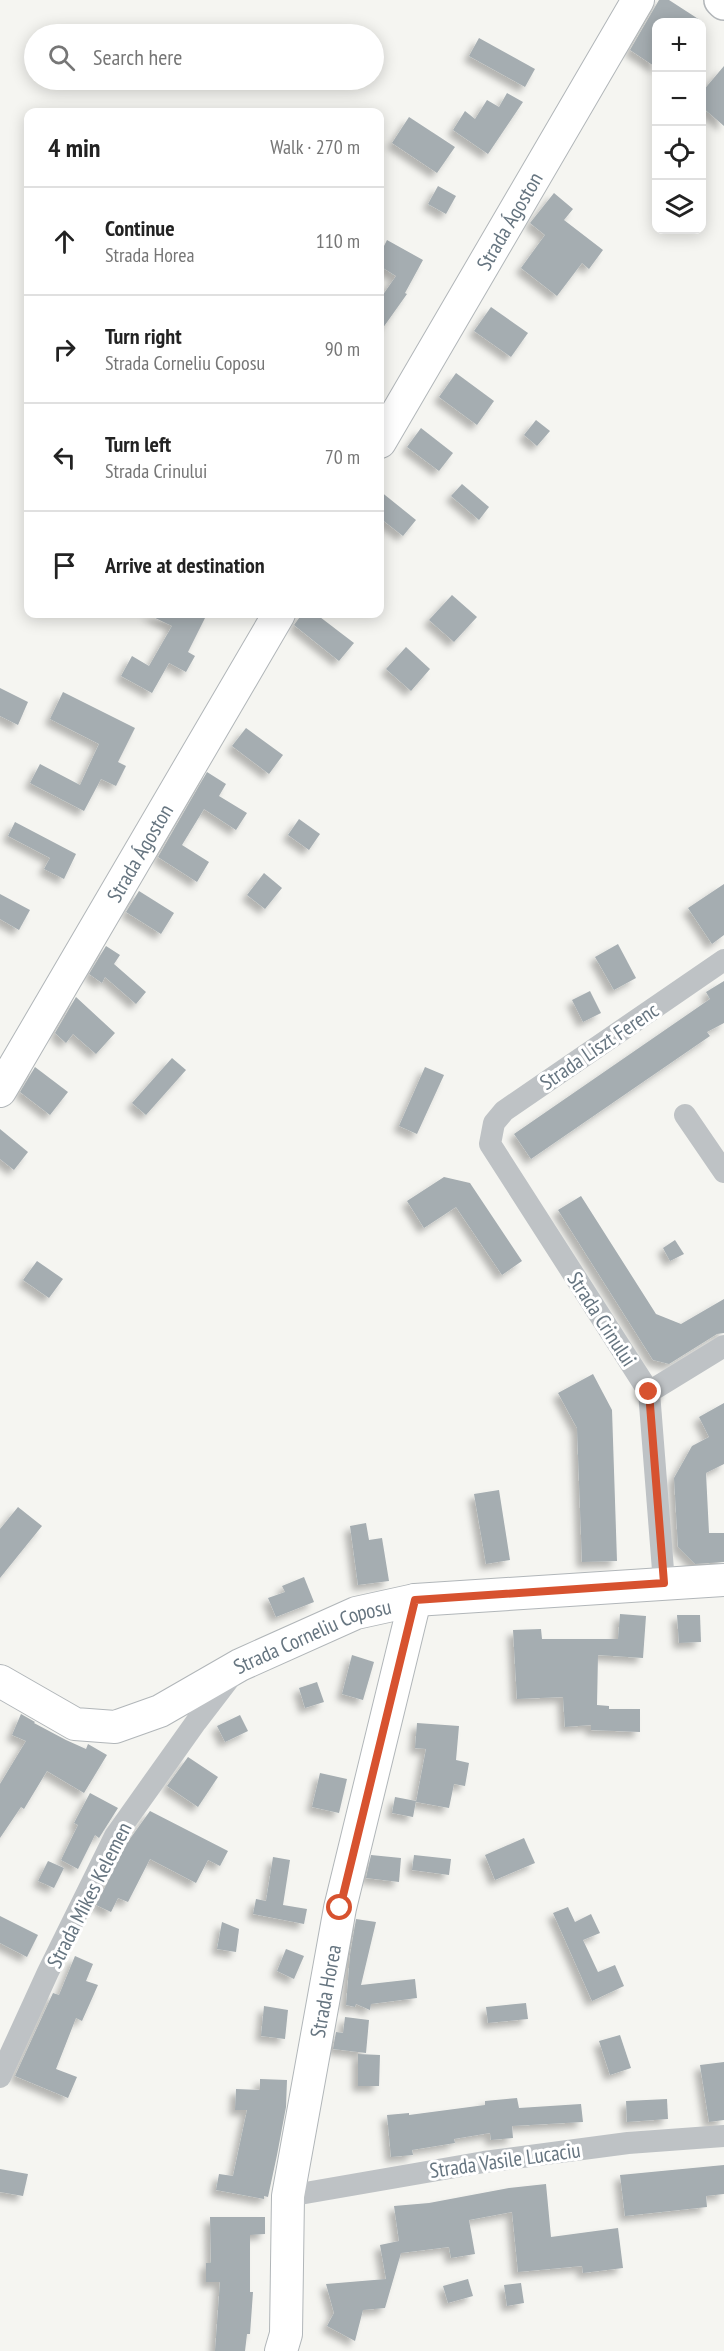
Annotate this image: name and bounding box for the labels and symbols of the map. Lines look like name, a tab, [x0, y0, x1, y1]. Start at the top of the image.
street label: Strada Ágoston	[470, 167, 548, 275]
street label: Strada Ágoston	[100, 799, 179, 907]
street label: Strada Liszt Ferenc	[534, 996, 664, 1096]
street label: Strada Crinului	[561, 1267, 643, 1371]
route end	[635, 1378, 661, 1404]
street label: Strada Corneliu Coposu	[228, 1592, 394, 1680]
street label: Strada Mikes Kelemen	[41, 1817, 137, 1973]
route start	[326, 1894, 352, 1920]
street label: Strada Horea	[303, 1942, 347, 2040]
street label: Strada Vasile Lucaciu	[428, 2136, 582, 2184]

